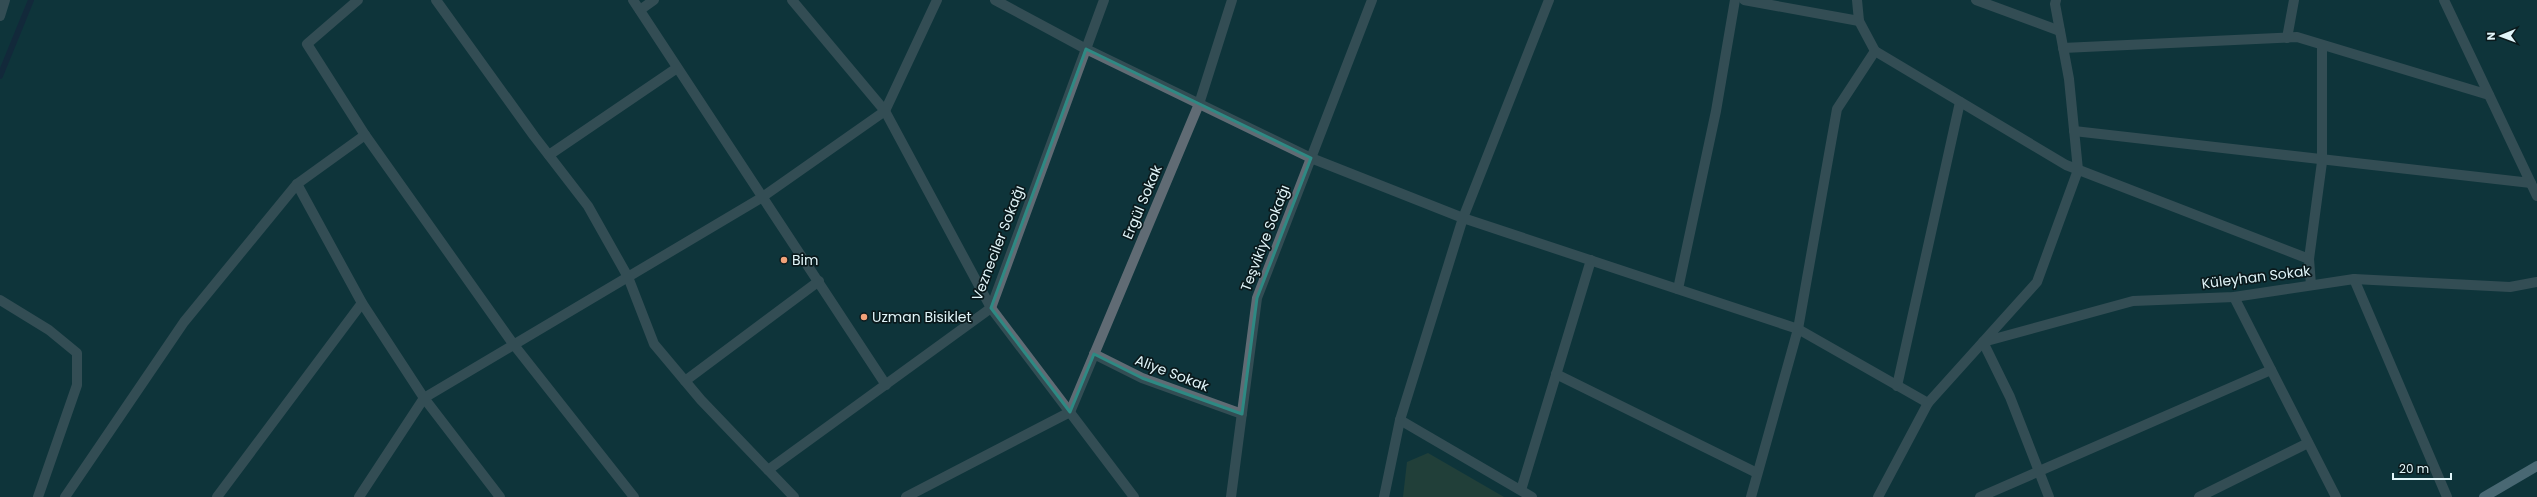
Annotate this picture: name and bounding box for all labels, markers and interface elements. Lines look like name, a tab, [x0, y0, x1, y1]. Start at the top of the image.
north arrow	[2481, 16, 2521, 56]
text: N	[2483, 32, 2499, 40]
street label: Ergül Sokak	[1117, 161, 1167, 242]
street label: Vezneciler Sokağı	[967, 182, 1029, 304]
street label: Teşvikiye Sokağı	[1235, 182, 1295, 294]
place label: Bim	[792, 250, 818, 270]
marker: Bim	[779, 255, 789, 265]
street label: Küleyhan Sokak	[2200, 260, 2312, 294]
place label: Uzman Bisiklet	[872, 307, 972, 327]
marker: Uzman Bisiklet	[859, 312, 869, 322]
street label: Aliye Sokak	[1132, 350, 1213, 397]
scale bar	[2393, 455, 2451, 481]
text: 20 m	[2399, 460, 2429, 477]

